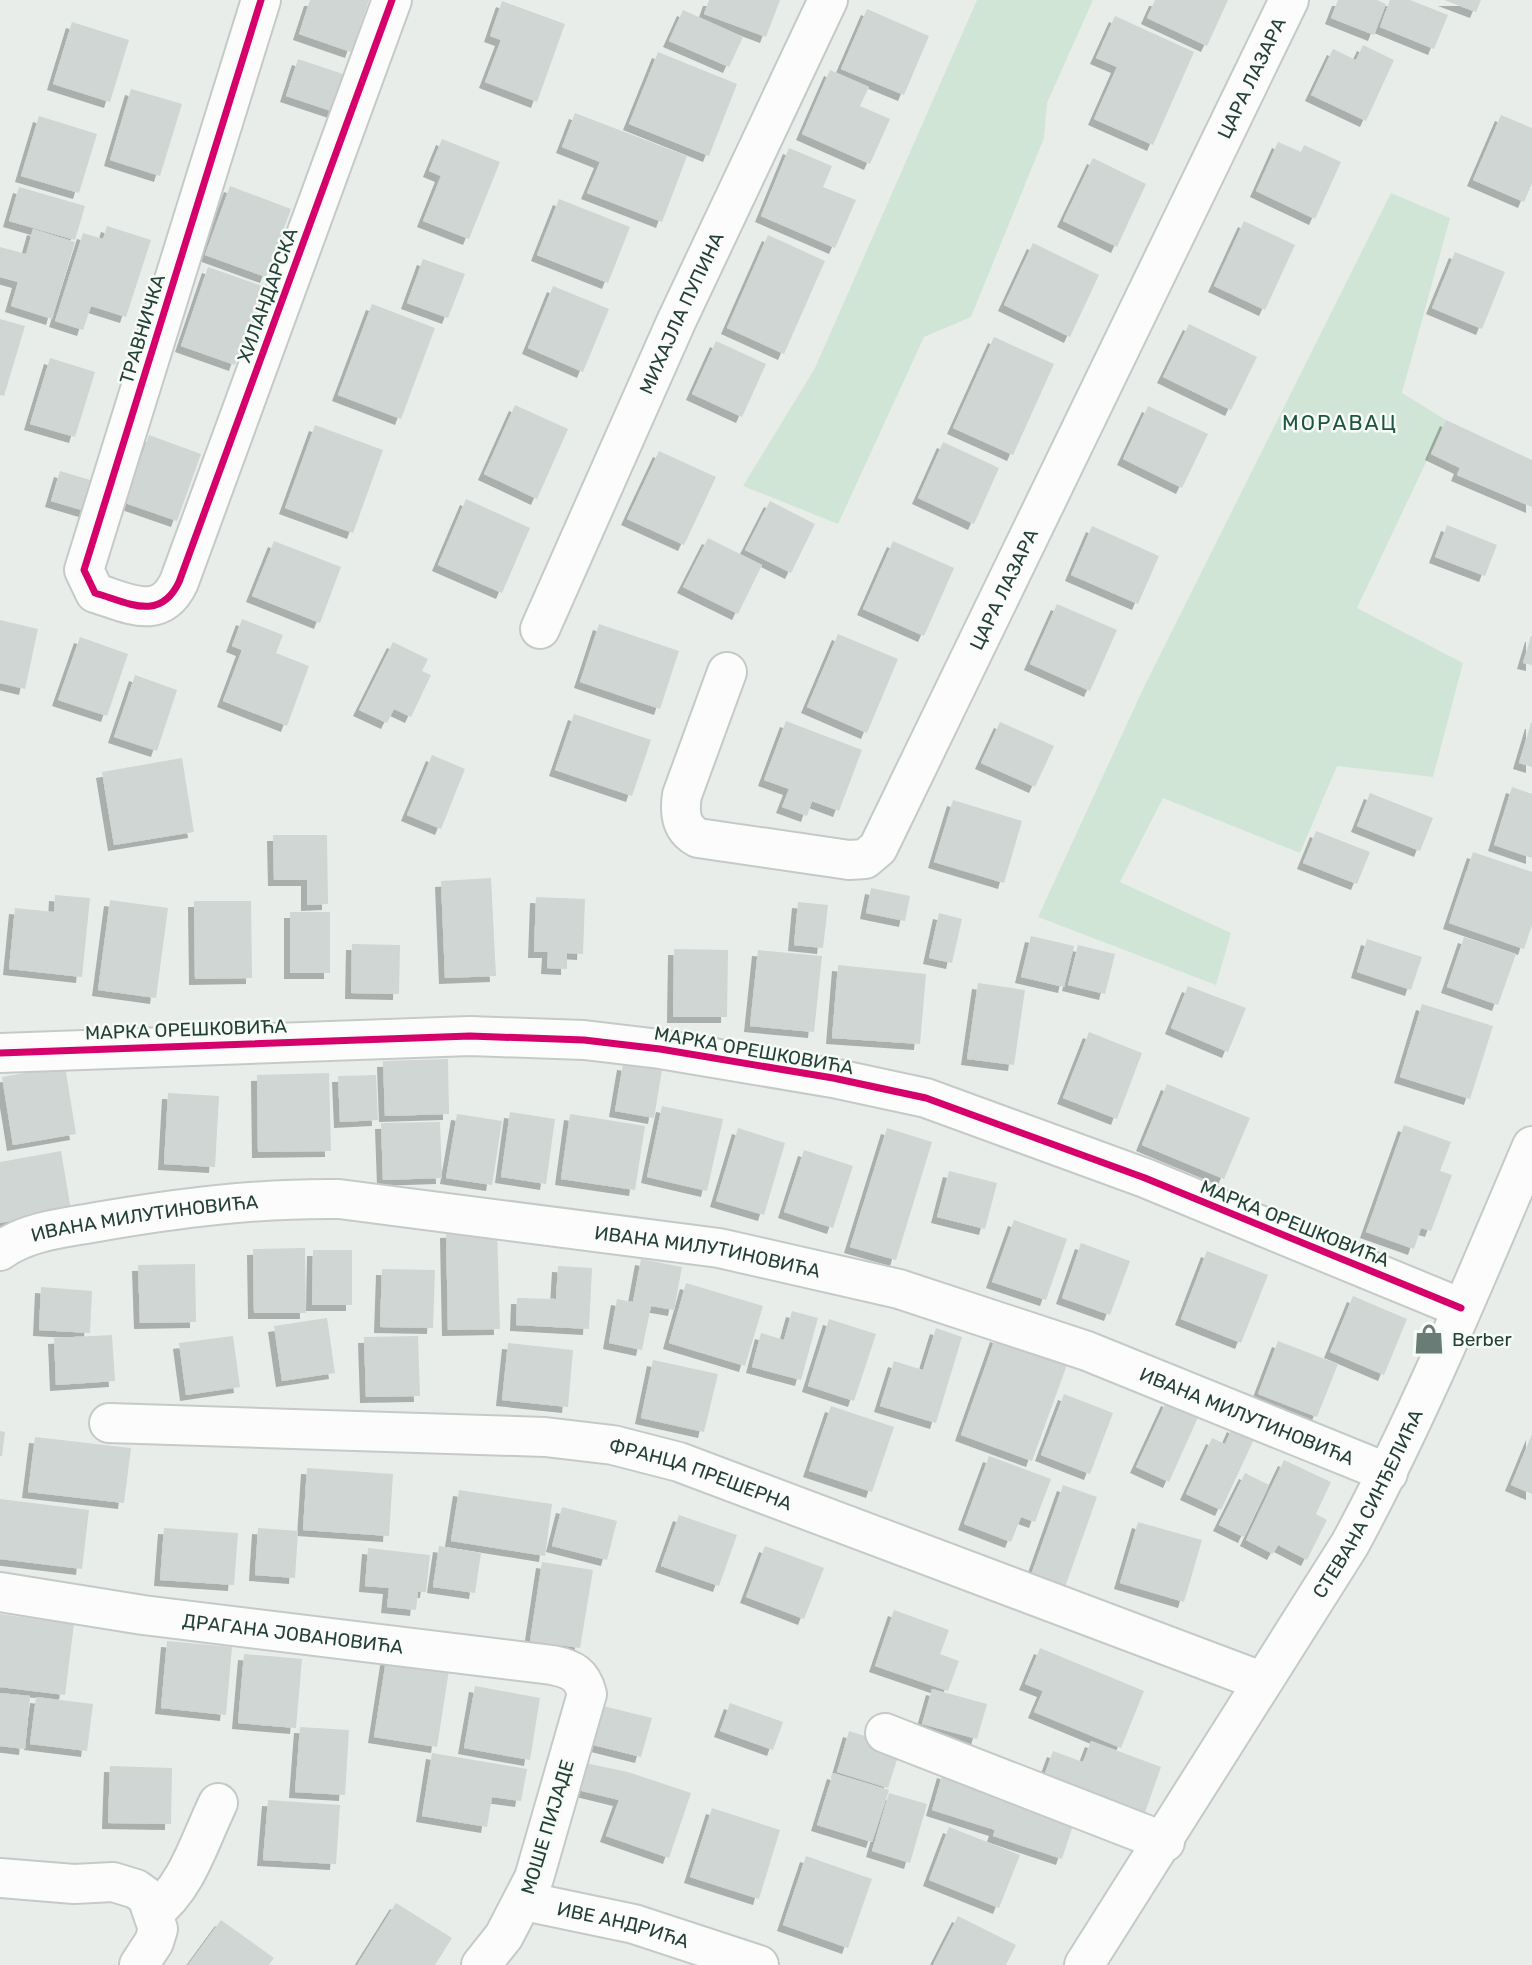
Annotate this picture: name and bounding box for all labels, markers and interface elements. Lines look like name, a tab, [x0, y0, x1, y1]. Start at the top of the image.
street label: ЦАРА ЛАЗАРА	[1213, 14, 1291, 143]
street label: ХИЛАНДАРСКА	[232, 224, 303, 366]
street label: МИХАЈЛА ПУПИНА	[635, 228, 729, 398]
street label: ТРАВНИЧКА	[115, 271, 170, 387]
district label: МОРАВАЦ	[1282, 410, 1398, 435]
street label: ЦАРА ЛАЗАРА	[965, 525, 1043, 654]
street label: МАРКА ОРЕШКОВИЋА	[85, 1014, 288, 1045]
street label: МАРКА ОРЕШКОВИЋА	[652, 1022, 856, 1079]
street label: МАРКА ОРЕШКОВИЋА	[1197, 1175, 1393, 1272]
street label: ИВАНА МИЛУТИНОВИЋА	[28, 1190, 259, 1247]
street label: ИВАНА МИЛУТИНОВИЋА	[593, 1221, 823, 1283]
shop icon: Berber	[1412, 1322, 1446, 1356]
place label: Berber	[1452, 1328, 1512, 1351]
street label: ИВАНА МИЛУТИНОВИЋА	[1136, 1363, 1358, 1470]
street label: СТЕВАНА СИНЂЕЛИЋА	[1308, 1405, 1428, 1602]
street label: ФРАНЦА ПРЕШЕРНА	[607, 1433, 795, 1516]
street label: ДРАГАНА ЈОВАНОВИЋА	[181, 1609, 405, 1659]
street label: МОШЕ ПИЈАДЕ	[516, 1757, 579, 1897]
street label: ИВЕ АНДРИЋА	[555, 1897, 692, 1953]

